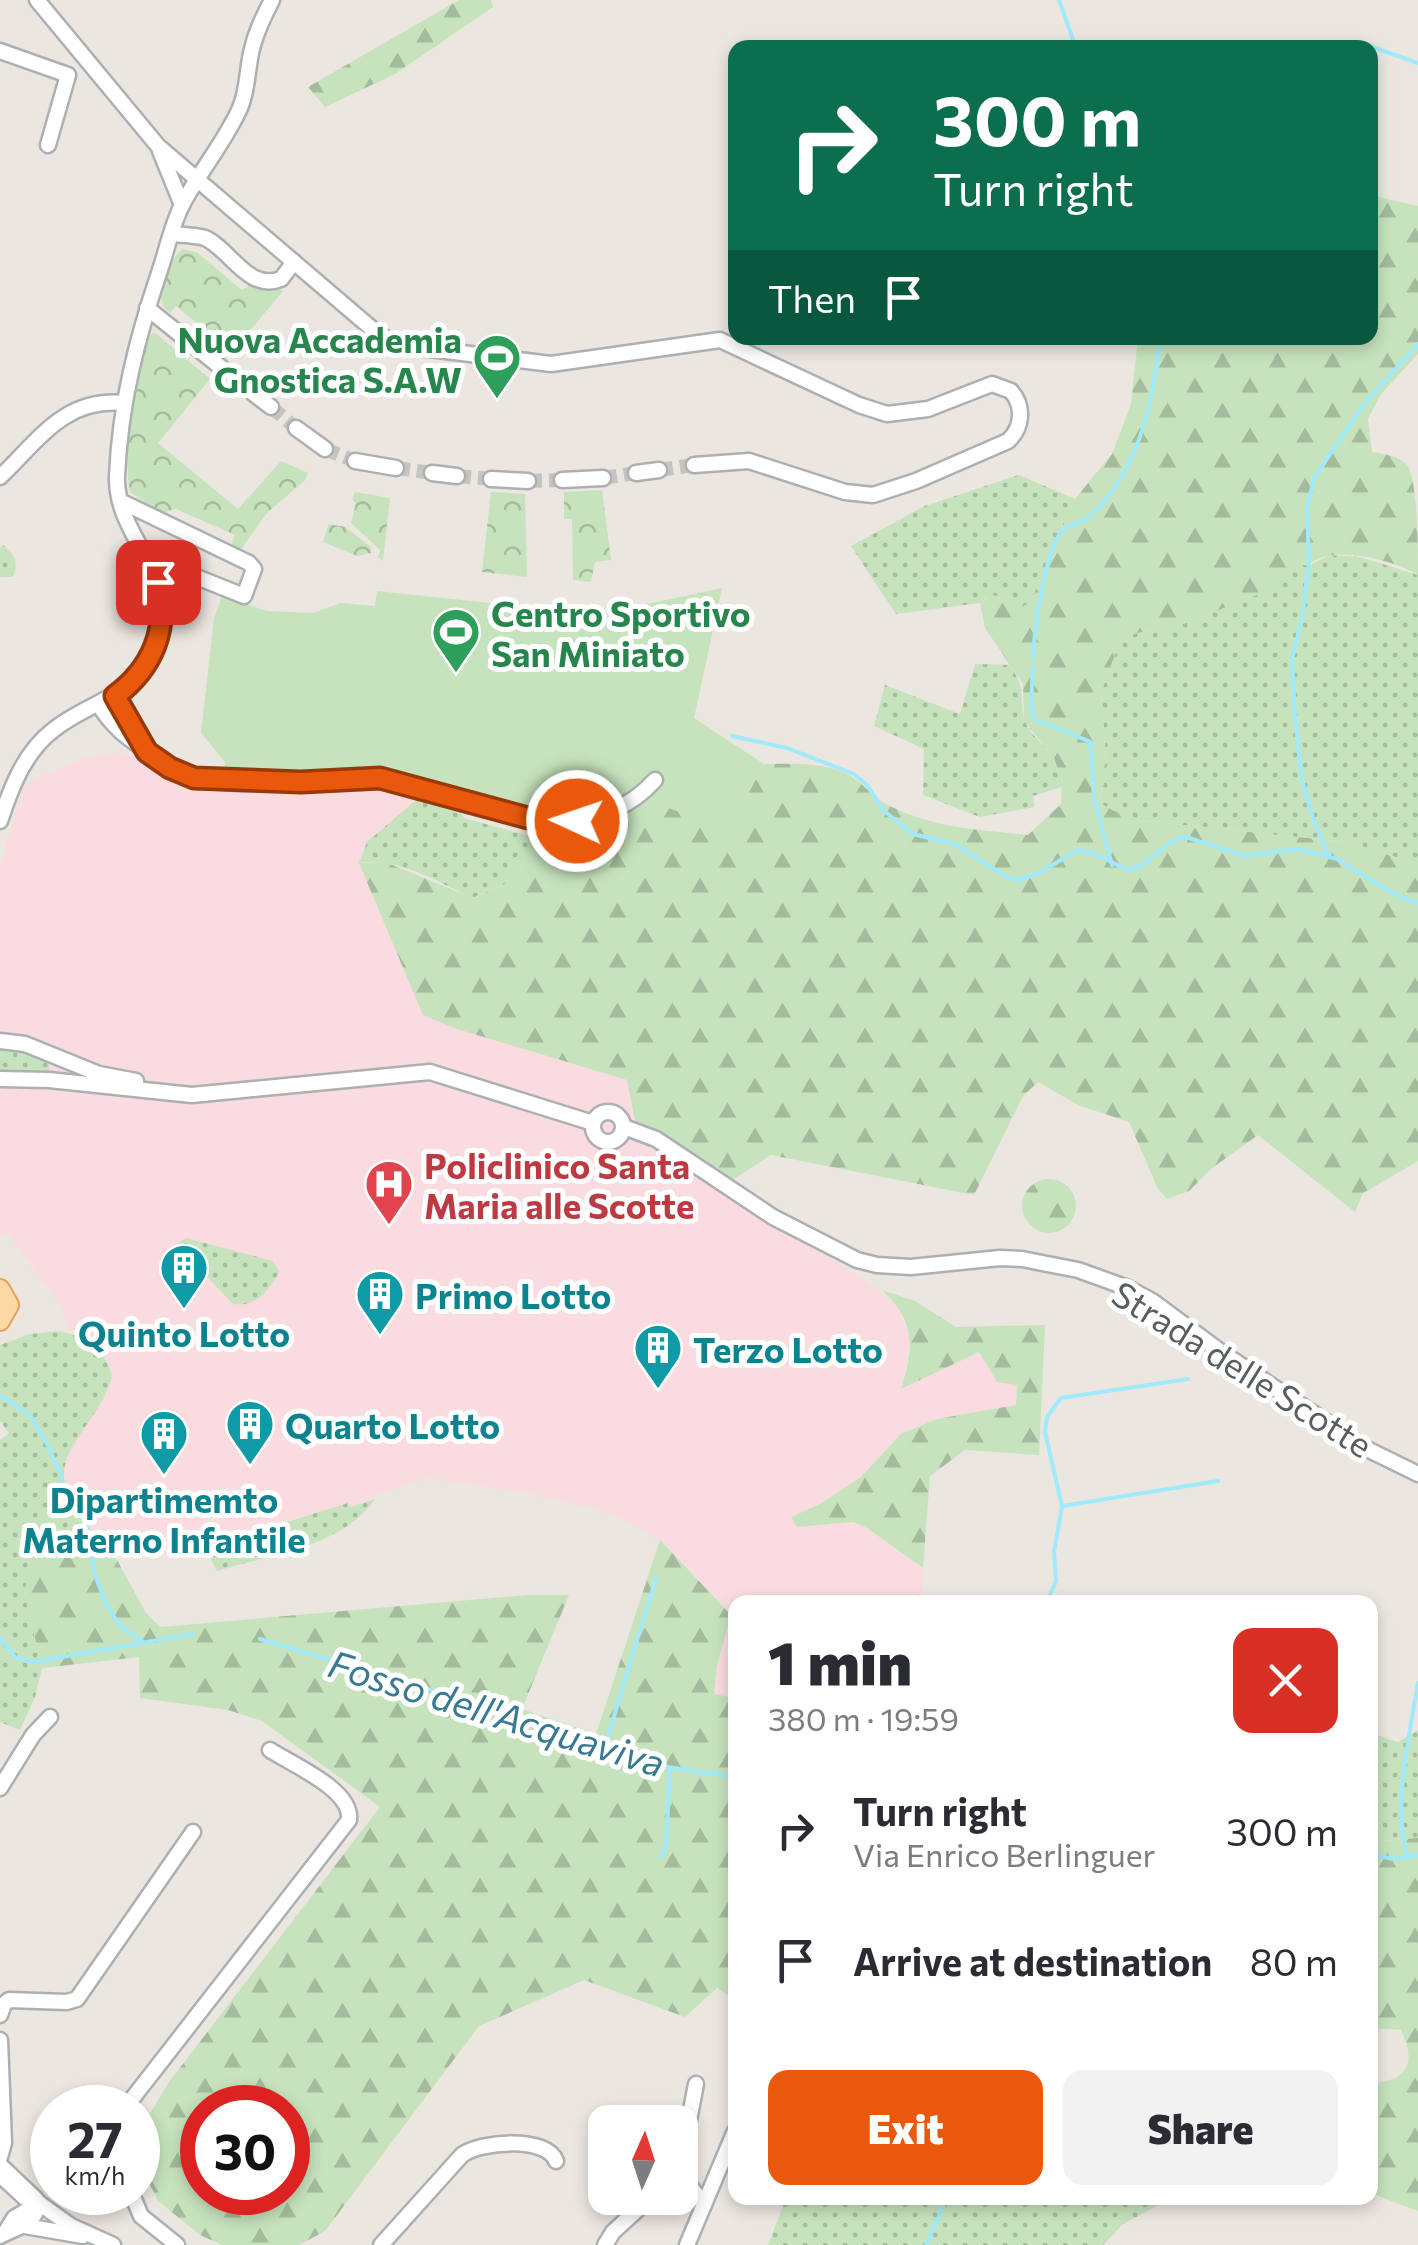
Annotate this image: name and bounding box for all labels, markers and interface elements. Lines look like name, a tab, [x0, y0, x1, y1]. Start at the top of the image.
text: 300 m	[933, 75, 1141, 160]
icon: right	[768, 80, 898, 210]
text: Turn right	[933, 160, 1134, 215]
icon: arrive	[876, 270, 931, 325]
text: Then	[768, 274, 856, 321]
place label: Nuova Accademia Gnostica S.A.W	[178, 317, 462, 400]
sports icon: Nuova Accademia Gnostica S.A.W	[471, 332, 523, 400]
pin	[116, 540, 201, 625]
icon: arrive	[131, 555, 186, 610]
place label: Centro Sportivo San Miniato	[491, 591, 751, 674]
sports icon: Centro Sportivo San Miniato	[430, 606, 482, 674]
position arrow	[525, 769, 629, 873]
place label: Policlinico Santa Maria alle Scotte	[424, 1143, 694, 1226]
hospital icon: Policlinico Santa Maria alle Scotte	[363, 1158, 415, 1226]
building icon: Quinto Lotto	[158, 1242, 210, 1310]
building icon: Primo Lotto	[354, 1268, 406, 1336]
street label: Strada delle Scotte	[1105, 1271, 1381, 1465]
place label: Primo Lotto	[415, 1273, 612, 1316]
place label: Quinto Lotto	[78, 1311, 290, 1354]
building icon: Terzo Lotto	[632, 1322, 684, 1390]
place label: Terzo Lotto	[693, 1327, 883, 1370]
building icon: Quarto Lotto	[224, 1398, 276, 1466]
place label: Quarto Lotto	[285, 1403, 500, 1446]
building icon: Dipartimemto Materno Infantile	[138, 1408, 190, 1476]
place label: Dipartimemto Materno Infantile	[22, 1477, 306, 1560]
text: 1 min	[768, 1624, 912, 1697]
button: close	[1233, 1628, 1338, 1733]
water label: Fosso dell'Acquaviva	[323, 1639, 671, 1785]
text: 380 m · 19:59	[768, 1698, 959, 1738]
text: Turn right	[853, 1787, 1027, 1834]
icon: right	[768, 1803, 823, 1858]
text: 300 m	[1226, 1807, 1338, 1854]
text: Via Enrico Berlinguer	[853, 1834, 1155, 1874]
icon: arrive	[768, 1933, 823, 1988]
text: Arrive at destination	[853, 1937, 1212, 1984]
text: 80 m	[1250, 1937, 1338, 1984]
button: Exit	[768, 2070, 1043, 2185]
button: Share	[1063, 2070, 1338, 2185]
speed limit sign: 30	[180, 2085, 310, 2215]
north arrow	[588, 2105, 698, 2215]
map controls	[588, 2105, 698, 2215]
text: 27	[67, 2107, 123, 2168]
text: km/h	[65, 2160, 125, 2190]

